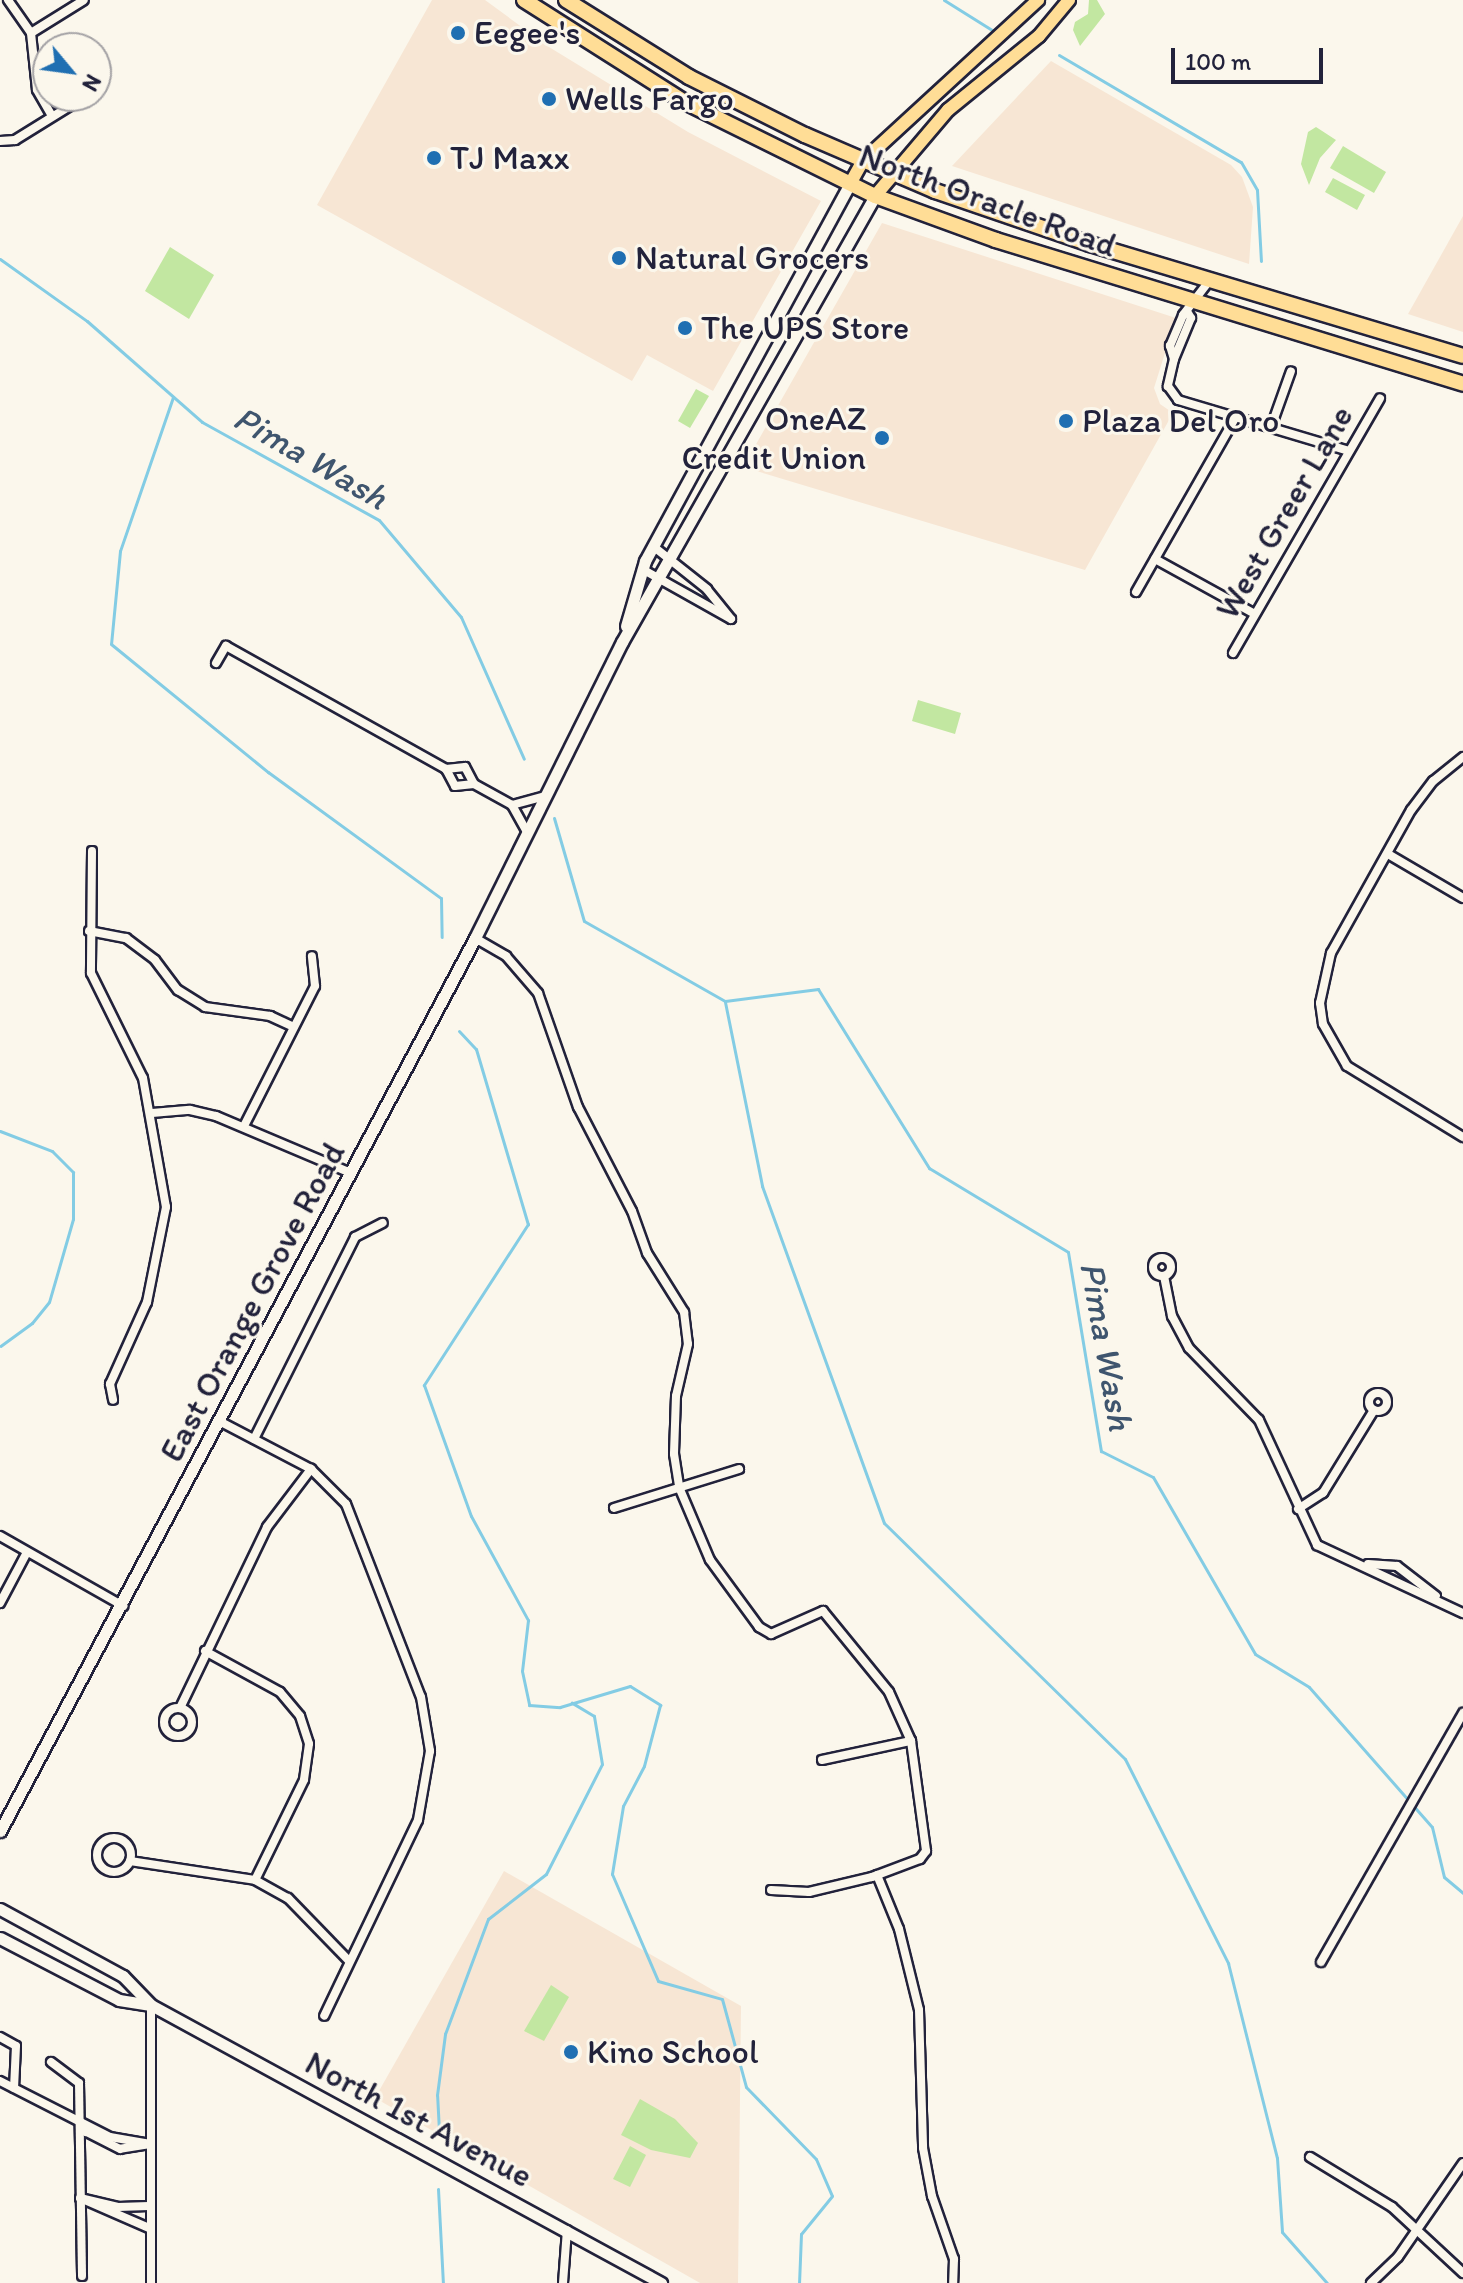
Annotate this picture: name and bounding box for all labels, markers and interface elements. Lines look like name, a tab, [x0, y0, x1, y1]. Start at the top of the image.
place label: Eegee's	[474, 13, 580, 53]
marker: Eegee's	[449, 24, 467, 42]
north arrow	[32, 32, 112, 112]
scale bar	[1175, 32, 1327, 82]
text: 100 m	[1185, 47, 1251, 76]
text: N	[76, 70, 107, 96]
place label: Wells Fargo	[565, 79, 733, 119]
marker: Wells Fargo	[540, 90, 558, 108]
street label: North Oracle Road	[854, 135, 1122, 265]
place label: TJ Maxx	[450, 138, 570, 178]
marker: TJ Maxx	[425, 149, 443, 167]
place label: Natural Grocers	[635, 238, 869, 278]
marker: Natural Grocers	[610, 249, 628, 267]
place label: The UPS Store	[701, 308, 909, 348]
marker: The UPS Store	[676, 319, 694, 337]
water label: Pima Wash	[227, 396, 395, 518]
place label: OneAZ Credit Union	[682, 398, 866, 478]
street label: West Greer Lane	[1206, 398, 1362, 626]
place label: Plaza Del Oro	[1082, 401, 1280, 441]
marker: Plaza Del Oro	[1057, 412, 1075, 430]
marker: OneAZ Credit Union	[873, 429, 891, 447]
street label: East Orange Grove Road	[151, 1136, 353, 1468]
water label: Pima Wash	[1071, 1259, 1143, 1433]
place label: Kino School	[587, 2032, 758, 2072]
street label: North 1st Avenue	[299, 2042, 539, 2196]
marker: Kino School	[562, 2043, 580, 2061]

